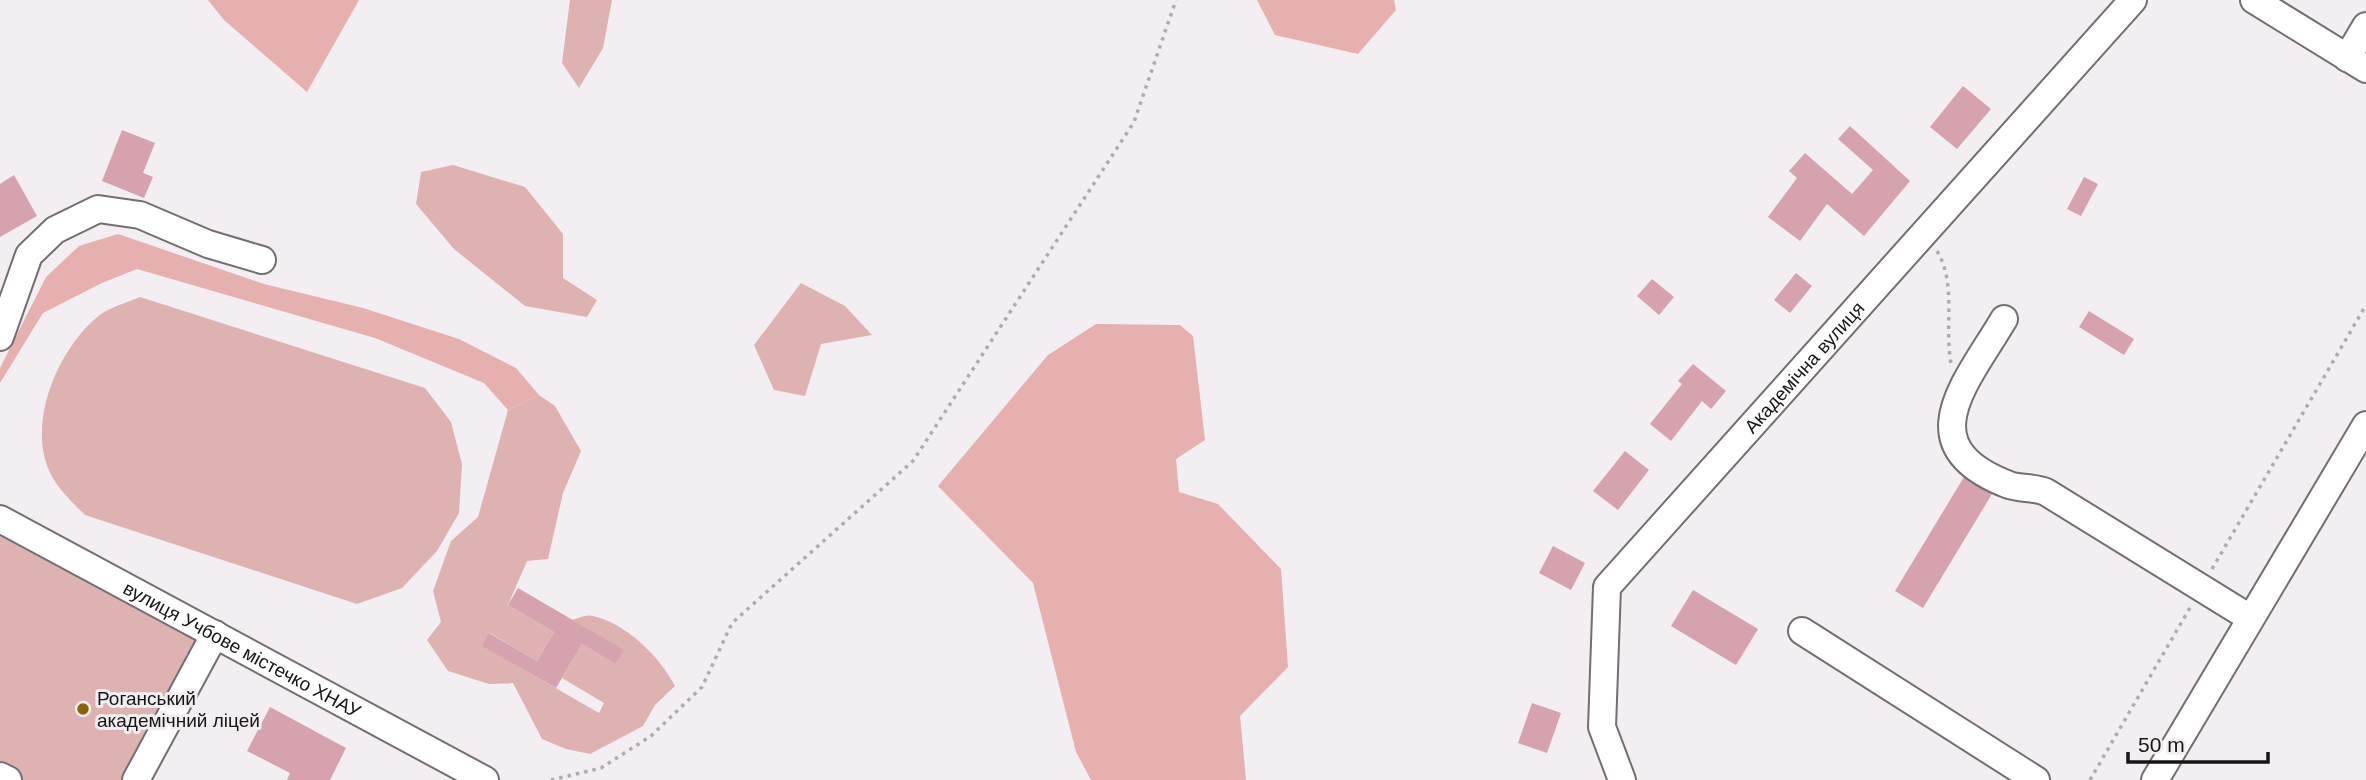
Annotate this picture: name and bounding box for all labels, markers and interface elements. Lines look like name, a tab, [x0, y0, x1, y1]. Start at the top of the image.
street label: Академічна вулиця	[1740, 298, 1869, 437]
street label: вулиця Учбове містечко ХНАУ	[120, 577, 365, 722]
place label: Роганський академічний ліцей	[97, 688, 260, 731]
marker: Роганський академічний ліцей	[75, 701, 91, 717]
scale bar	[2128, 720, 2268, 764]
text: 50 m	[2138, 733, 2185, 756]

